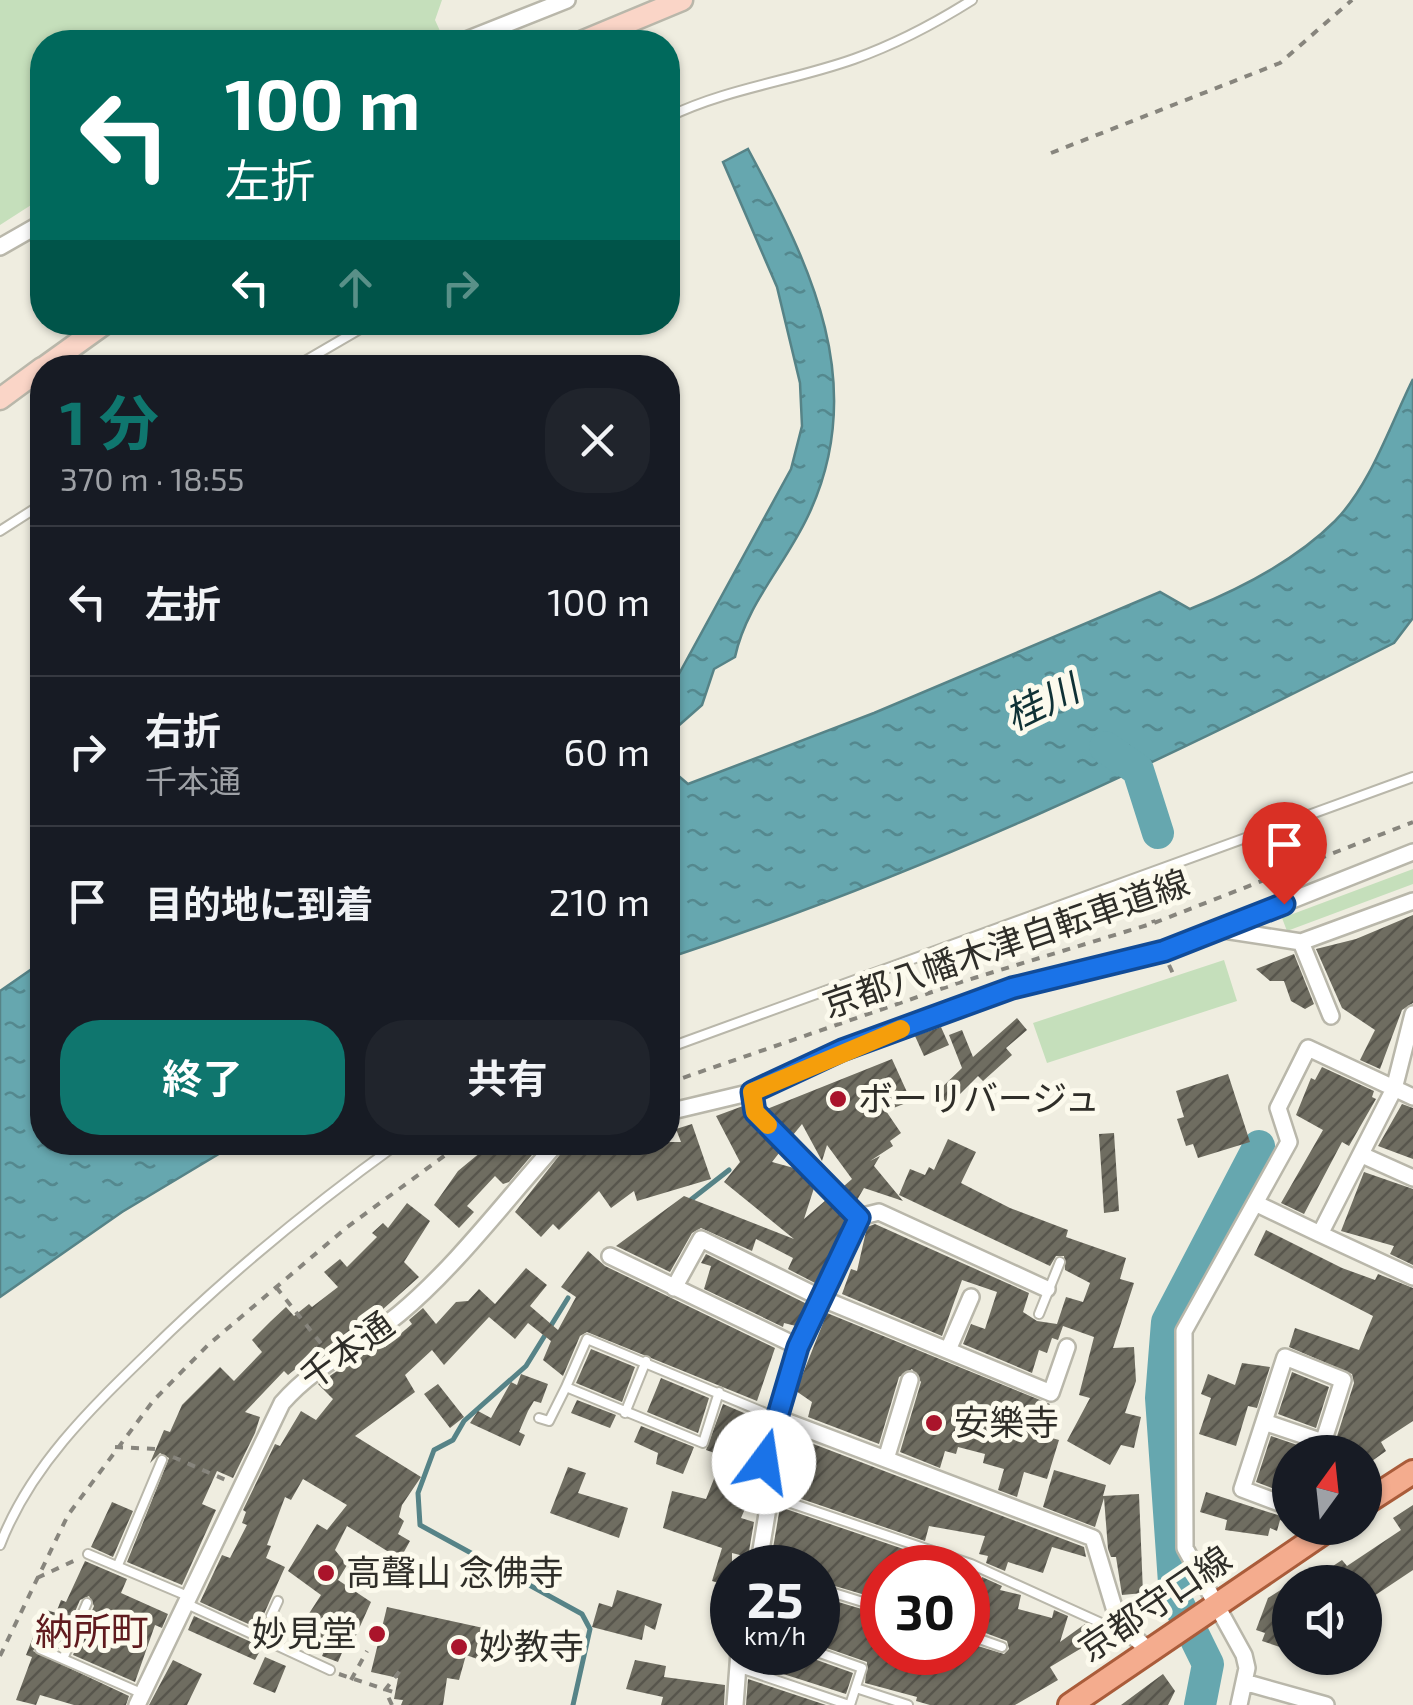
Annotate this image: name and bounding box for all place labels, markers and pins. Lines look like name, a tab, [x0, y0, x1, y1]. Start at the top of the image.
pin	[1242, 802, 1327, 905]
place label: ボーリバージュ	[858, 1076, 1100, 1118]
marker: ボーリバージュ	[827, 1088, 849, 1110]
place label: 安樂寺	[954, 1400, 1059, 1442]
marker: 安樂寺	[923, 1412, 945, 1434]
place label: 高聲山 念佛寺	[346, 1550, 564, 1592]
marker: 高聲山 念佛寺	[315, 1562, 337, 1584]
place label: 妙見堂	[252, 1611, 357, 1653]
marker: 妙見堂	[366, 1623, 388, 1645]
place label: 妙教寺	[479, 1624, 584, 1666]
marker: 妙教寺	[448, 1636, 470, 1658]

